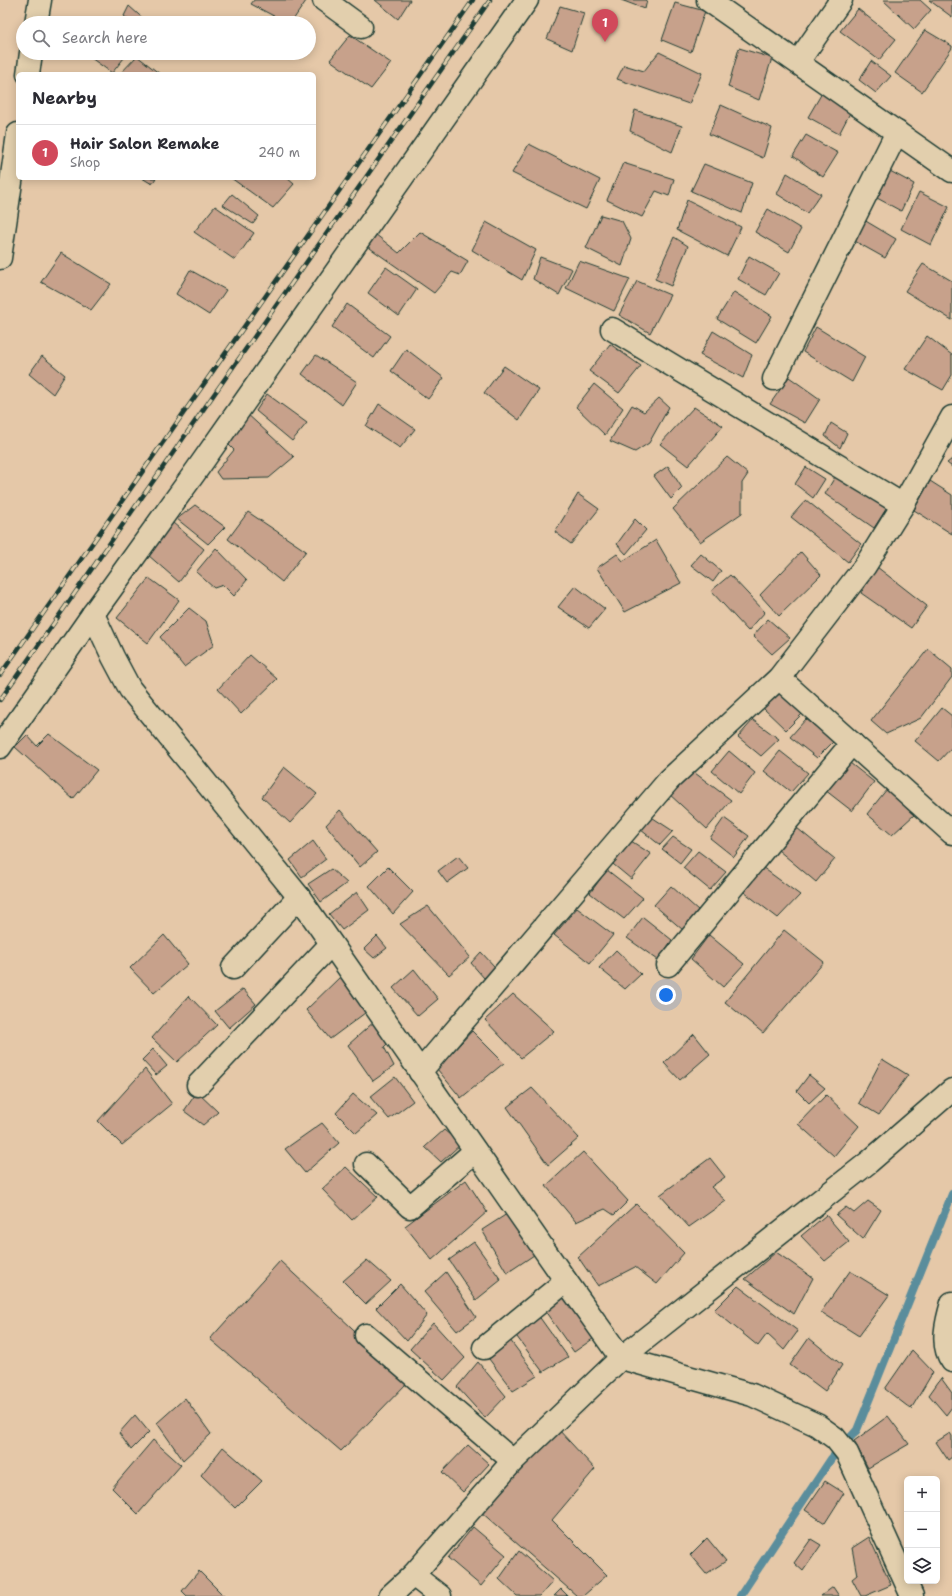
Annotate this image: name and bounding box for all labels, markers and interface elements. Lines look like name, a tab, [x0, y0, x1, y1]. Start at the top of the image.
pin: 1	[592, 9, 618, 42]
search box	[16, 16, 316, 60]
icon: search	[30, 27, 52, 49]
text: Search here	[62, 28, 148, 48]
text: Nearby	[32, 87, 97, 109]
text: Hair Salon Remake	[70, 134, 219, 154]
text: 1	[42, 144, 48, 161]
text: 240 m	[258, 144, 300, 161]
text: Shop	[70, 154, 100, 171]
your location	[656, 985, 676, 1005]
map controls	[904, 1476, 940, 1584]
button: +	[904, 1476, 940, 1512]
button: −	[904, 1512, 940, 1548]
button: layers	[904, 1548, 940, 1584]

